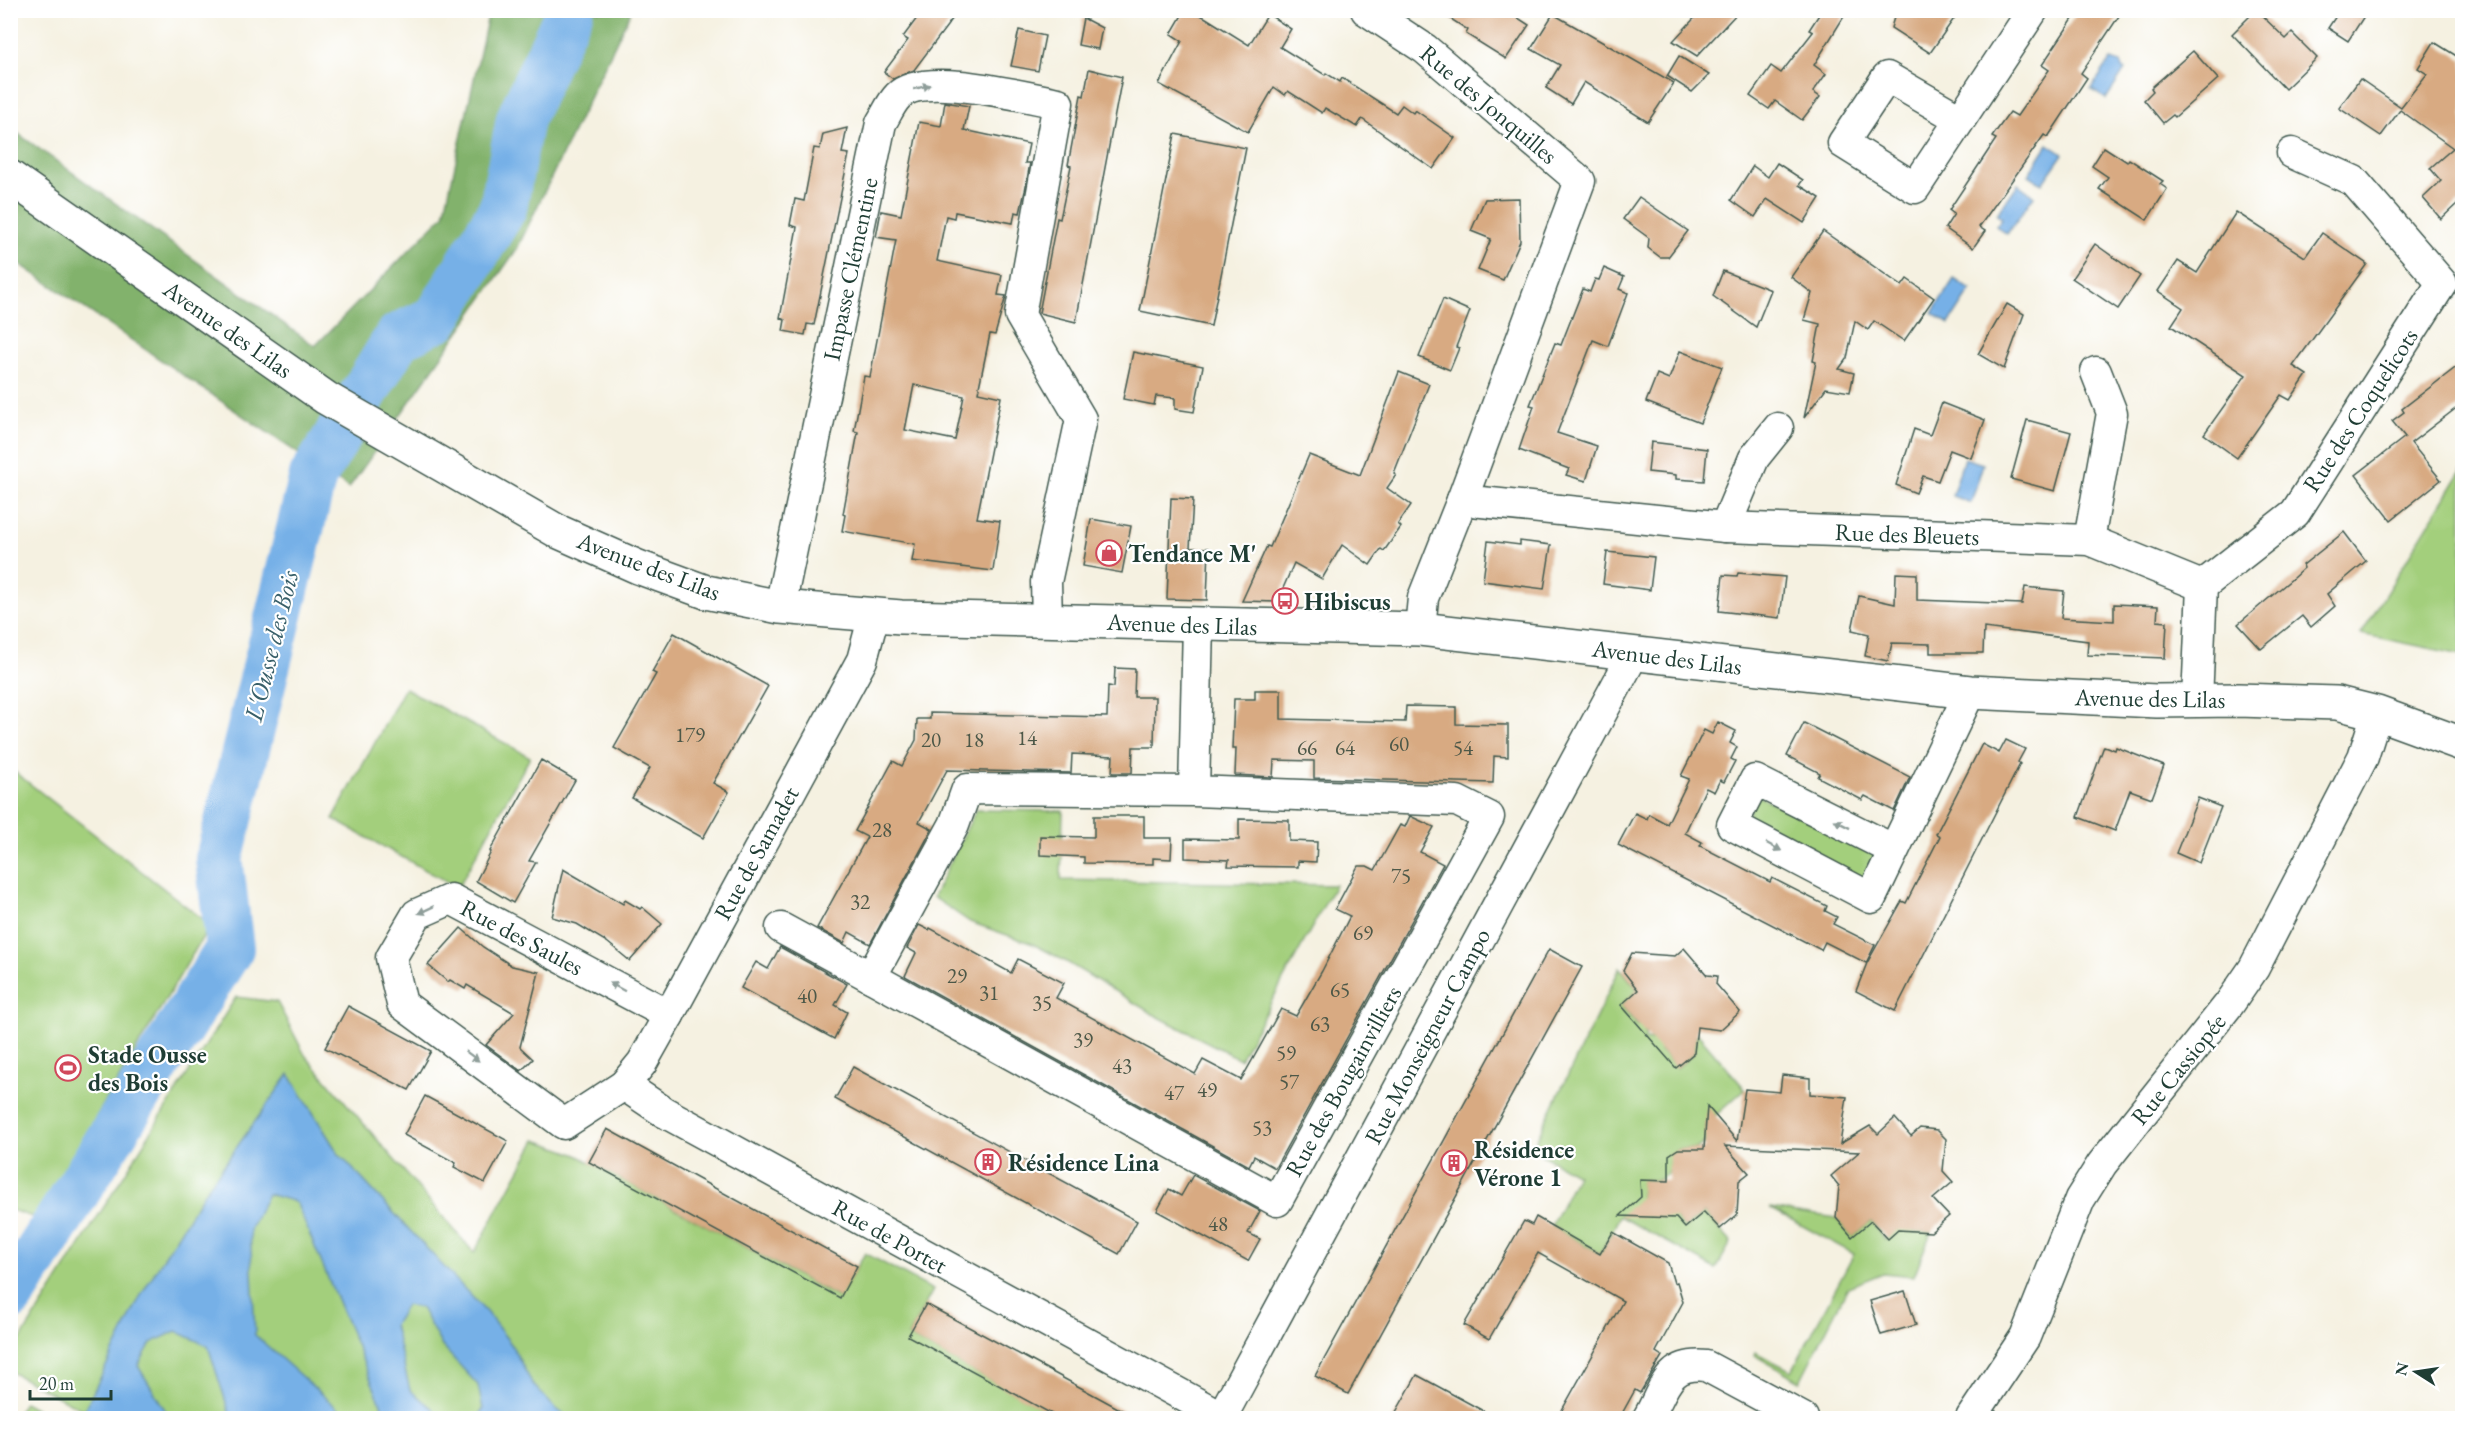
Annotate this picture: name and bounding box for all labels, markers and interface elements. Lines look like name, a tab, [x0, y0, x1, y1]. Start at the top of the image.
street label: Rue des Jonquilles	[1414, 37, 1564, 171]
one-way arrow	[913, 81, 931, 91]
street label: Impasse Clémentine	[815, 175, 885, 363]
street label: Avenue des Lilas	[157, 273, 299, 385]
street label: Rue des Coquelicots	[2295, 322, 2425, 498]
street label: Rue des Bleuets	[1834, 516, 1980, 552]
street label: Avenue des Lilas	[572, 524, 725, 607]
shop icon: Tendance M'	[1094, 538, 1124, 568]
place label: Tendance M'	[1128, 538, 1257, 569]
water label: L'Ousse des Bois	[236, 566, 306, 726]
bus stop icon: Hibiscus	[1270, 586, 1300, 616]
place label: Hibiscus	[1304, 586, 1391, 617]
street label: Avenue des Lilas	[1105, 606, 1258, 642]
street label: Avenue des Lilas	[1589, 632, 1744, 682]
street label: Avenue des Lilas	[2073, 681, 2226, 715]
house number: 179	[675, 721, 705, 748]
house number: 14	[1017, 724, 1038, 751]
house number: 20	[921, 726, 941, 753]
house number: 18	[964, 726, 984, 753]
house number: 60	[1389, 730, 1409, 757]
house number: 66	[1297, 734, 1317, 761]
house number: 64	[1335, 734, 1356, 761]
house number: 54	[1453, 734, 1474, 761]
street label: Rue de Samadet	[707, 780, 806, 925]
house number: 28	[872, 816, 892, 843]
one-way arrow	[1833, 819, 1850, 828]
one-way arrow	[1766, 842, 1783, 852]
house number: 75	[1391, 862, 1411, 889]
house number: 32	[850, 888, 870, 915]
street label: Rue des Saules	[455, 892, 589, 982]
one-way arrow	[418, 906, 435, 915]
house number: 69	[1353, 919, 1373, 946]
street label: Rue Monseigneur Campo	[1357, 923, 1497, 1149]
house number: 29	[947, 962, 967, 989]
house number: 65	[1330, 976, 1350, 1003]
house number: 31	[979, 979, 999, 1006]
street label: Rue des Bougainvilliers	[1278, 980, 1408, 1182]
house number: 40	[797, 982, 817, 1009]
one-way arrow	[609, 983, 626, 992]
house number: 35	[1032, 989, 1052, 1016]
street label: Rue Cassiopée	[2124, 1007, 2232, 1131]
house number: 63	[1310, 1010, 1330, 1037]
house number: 39	[1073, 1026, 1093, 1053]
place label: Stade Ousse des Bois	[88, 1039, 207, 1098]
house number: 59	[1276, 1039, 1296, 1066]
one-way arrow	[463, 1050, 479, 1062]
house number: 43	[1112, 1052, 1132, 1079]
sports icon: Stade Ousse des Bois	[53, 1053, 83, 1083]
house number: 57	[1279, 1068, 1300, 1095]
house number: 49	[1197, 1076, 1217, 1103]
house number: 47	[1164, 1079, 1185, 1106]
house number: 53	[1252, 1114, 1272, 1141]
place label: Résidence Vérone 1	[1474, 1134, 1574, 1193]
building icon: Résidence Lina	[973, 1147, 1003, 1177]
place label: Résidence Lina	[1008, 1147, 1160, 1178]
building icon: Résidence Vérone 1	[1439, 1148, 1469, 1178]
street label: Rue de Portet	[827, 1192, 953, 1280]
house number: 48	[1208, 1210, 1228, 1237]
north arrow	[2386, 1342, 2446, 1402]
text: N	[2390, 1360, 2413, 1378]
scale bar	[30, 1363, 111, 1401]
text: 20 m	[39, 1372, 74, 1395]

